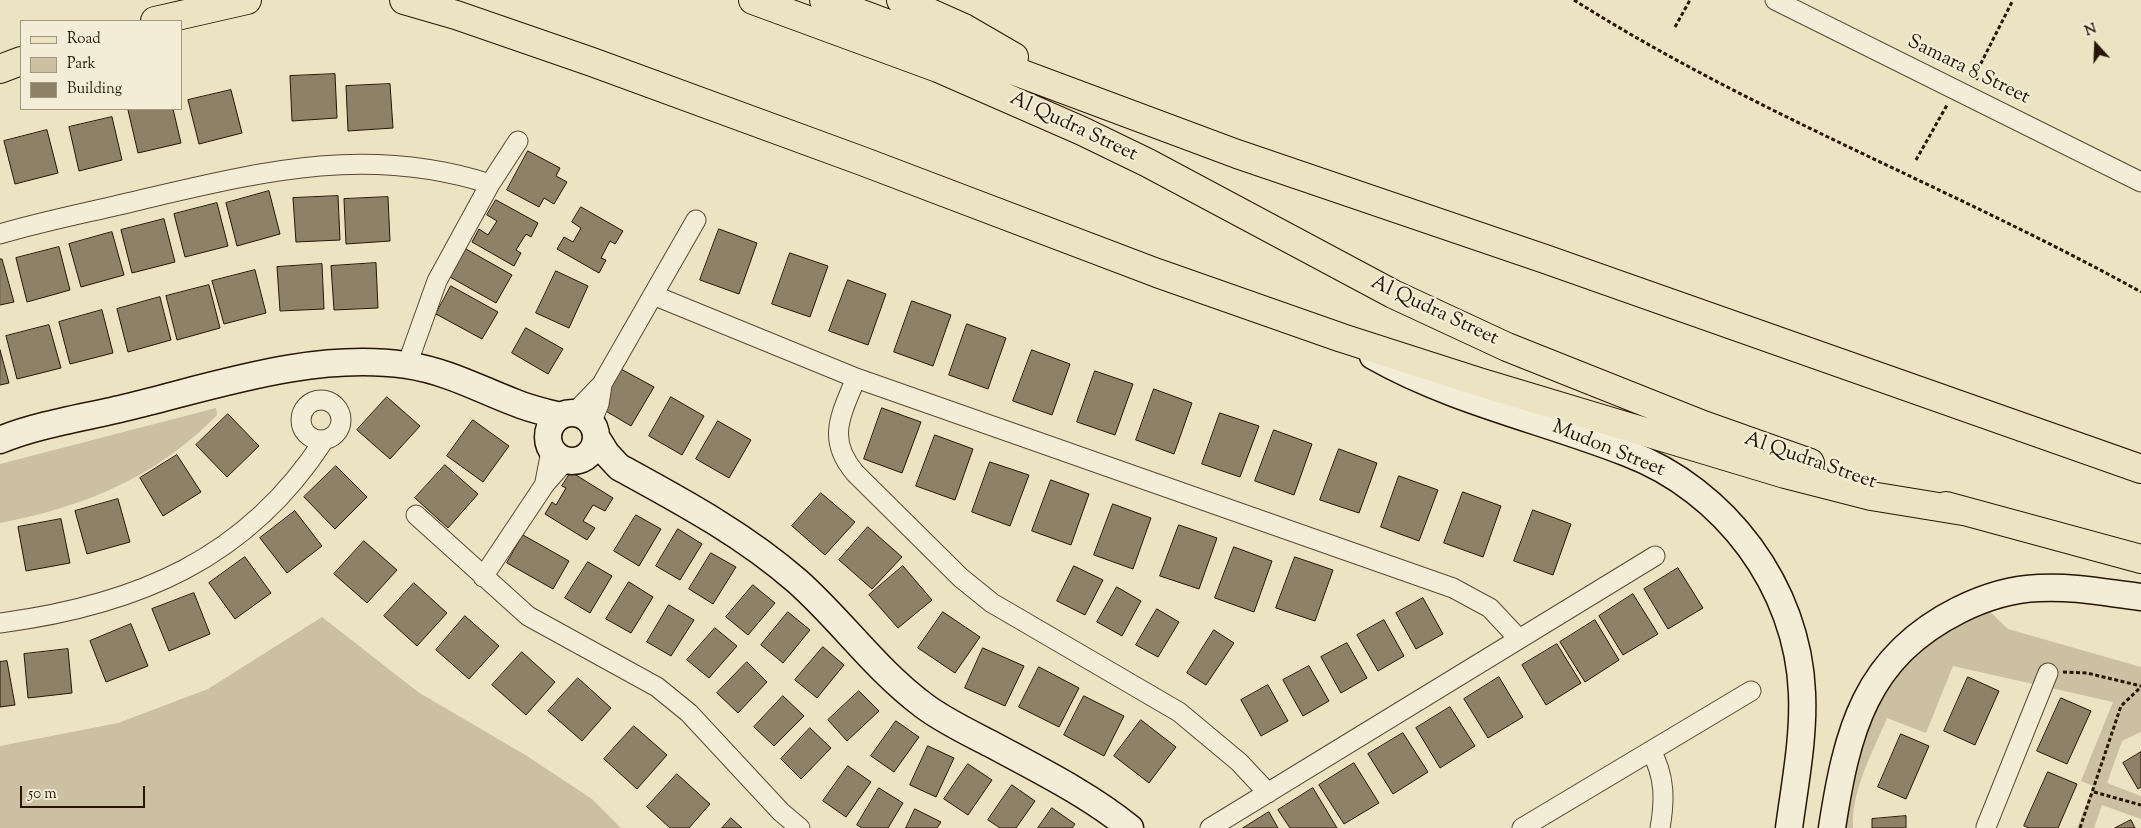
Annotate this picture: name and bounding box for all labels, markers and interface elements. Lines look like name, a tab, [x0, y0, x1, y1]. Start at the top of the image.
legend	[20, 20, 182, 110]
north arrow	[2071, 20, 2121, 70]
text: N	[2082, 20, 2100, 42]
text: Road	[67, 29, 101, 50]
street label: Samara 8 Street	[1903, 31, 2033, 111]
text: Park	[67, 54, 96, 75]
text: Building	[67, 79, 122, 100]
street label: Al Qudra Street	[1005, 88, 1141, 168]
street label: Al Qudra Street	[1366, 272, 1502, 352]
street label: Mudon Street	[1548, 417, 1668, 483]
street label: Al Qudra Street	[1741, 428, 1879, 496]
scale bar	[22, 776, 148, 808]
text: 50 m	[28, 784, 57, 805]

